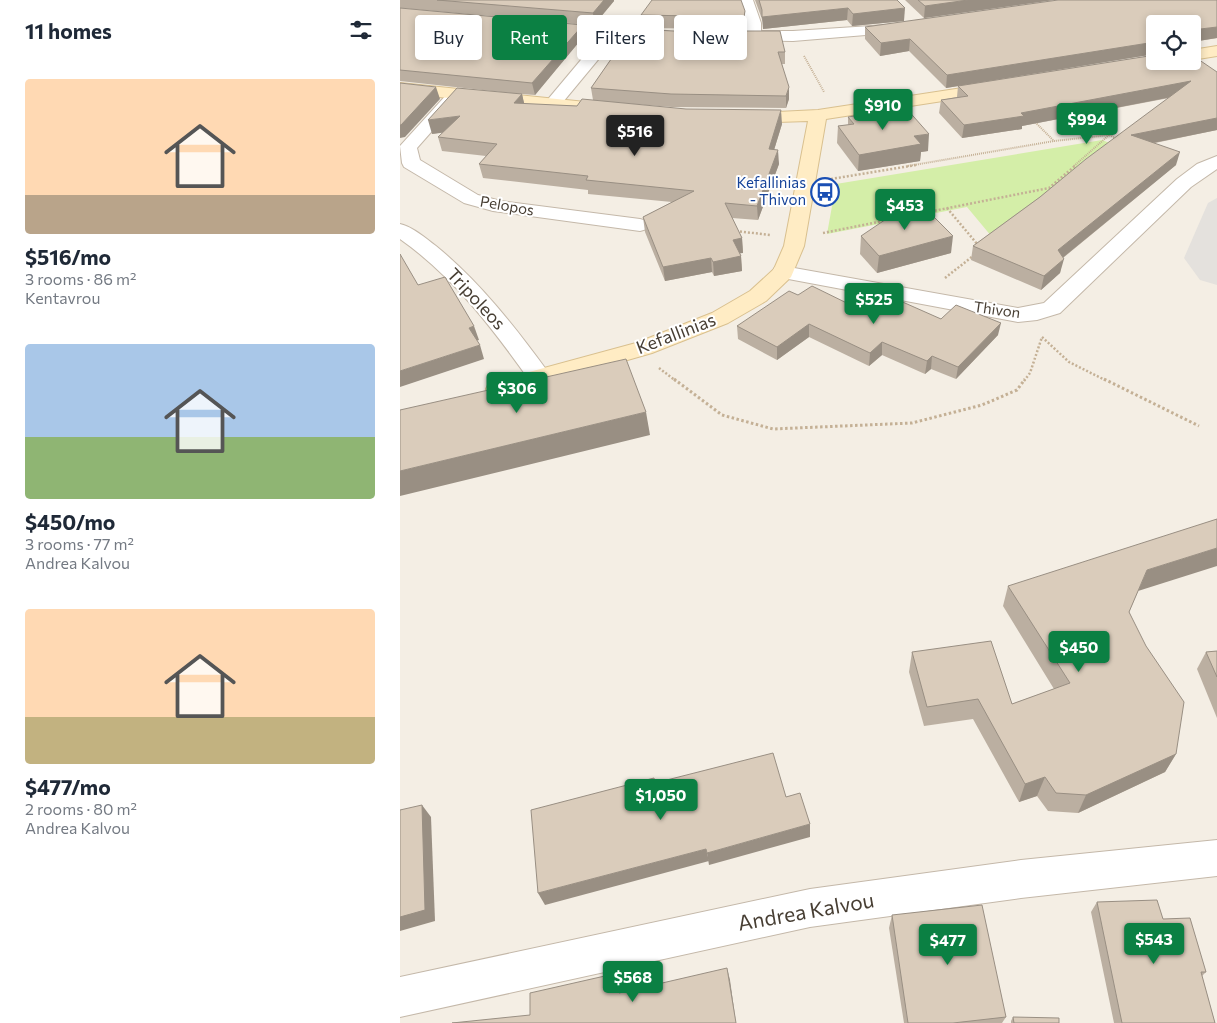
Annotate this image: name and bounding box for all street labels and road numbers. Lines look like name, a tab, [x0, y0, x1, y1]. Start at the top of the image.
street label: Pelopos	[479, 191, 536, 219]
street label: Tripoleos	[443, 263, 511, 334]
street label: Thivon	[973, 297, 1022, 321]
street label: Kefallinias	[633, 308, 719, 358]
street label: Andrea Kalvou	[736, 886, 876, 935]

